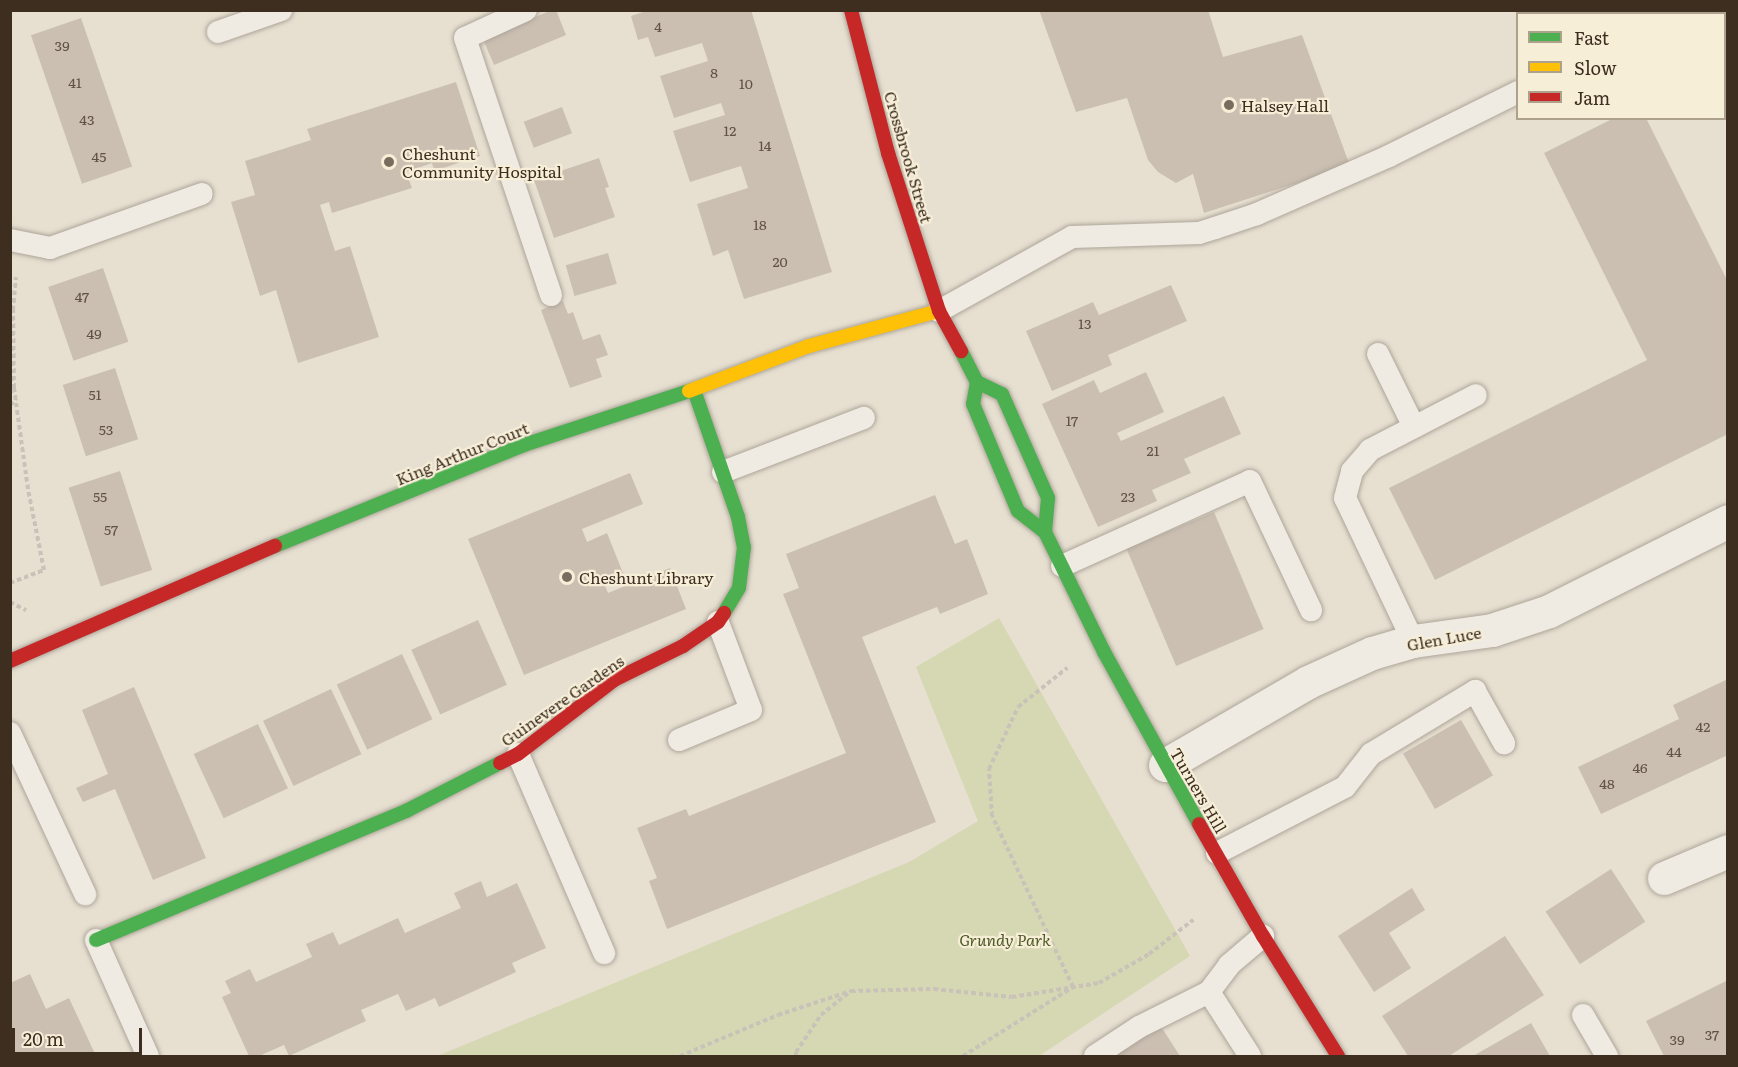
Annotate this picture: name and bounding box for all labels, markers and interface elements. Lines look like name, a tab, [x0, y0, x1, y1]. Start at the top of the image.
legend	[1516, 12, 1726, 120]
house number: 4	[654, 18, 662, 34]
text: Fast	[1574, 24, 1609, 51]
house number: 39	[55, 37, 69, 53]
text: Slow	[1574, 54, 1616, 81]
house number: 8	[710, 64, 718, 80]
house number: 41	[68, 74, 82, 90]
house number: 10	[739, 75, 753, 91]
text: Jam	[1574, 84, 1610, 111]
street label: Crossbrook Street	[881, 89, 937, 225]
place label: Halsey Hall	[1241, 95, 1329, 115]
marker: Halsey Hall	[1222, 98, 1236, 112]
house number: 43	[79, 111, 95, 127]
house number: 12	[724, 122, 736, 138]
house number: 14	[759, 137, 771, 153]
place label: Cheshunt Community Hospital	[402, 143, 562, 181]
house number: 45	[92, 148, 106, 164]
marker: Cheshunt Community Hospital	[380, 153, 398, 171]
house number: 18	[753, 216, 767, 232]
house number: 20	[772, 253, 788, 269]
house number: 47	[75, 288, 89, 304]
house number: 13	[1078, 315, 1092, 331]
house number: 49	[86, 325, 102, 341]
house number: 51	[89, 386, 101, 402]
house number: 17	[1066, 412, 1078, 428]
street label: King Arthur Court	[393, 418, 531, 488]
house number: 53	[99, 421, 113, 437]
house number: 21	[1147, 442, 1159, 458]
house number: 55	[93, 488, 107, 504]
house number: 23	[1121, 488, 1135, 504]
house number: 57	[104, 521, 118, 537]
place label: Cheshunt Library	[579, 567, 713, 587]
marker: Cheshunt Library	[560, 570, 574, 584]
street label: Glen Luce	[1405, 622, 1483, 654]
street label: Guinevere Gardens	[497, 650, 627, 750]
house number: 42	[1696, 718, 1710, 734]
house number: 44	[1666, 743, 1682, 759]
street label: Turners Hill	[1167, 744, 1231, 836]
house number: 46	[1632, 759, 1648, 775]
house number: 48	[1599, 775, 1615, 791]
park label: Grundy Park	[959, 929, 1051, 949]
scale bar	[15, 1016, 146, 1054]
text: 20 m	[23, 1025, 64, 1052]
house number: 37	[1705, 1026, 1719, 1042]
house number: 39	[1670, 1031, 1684, 1047]

